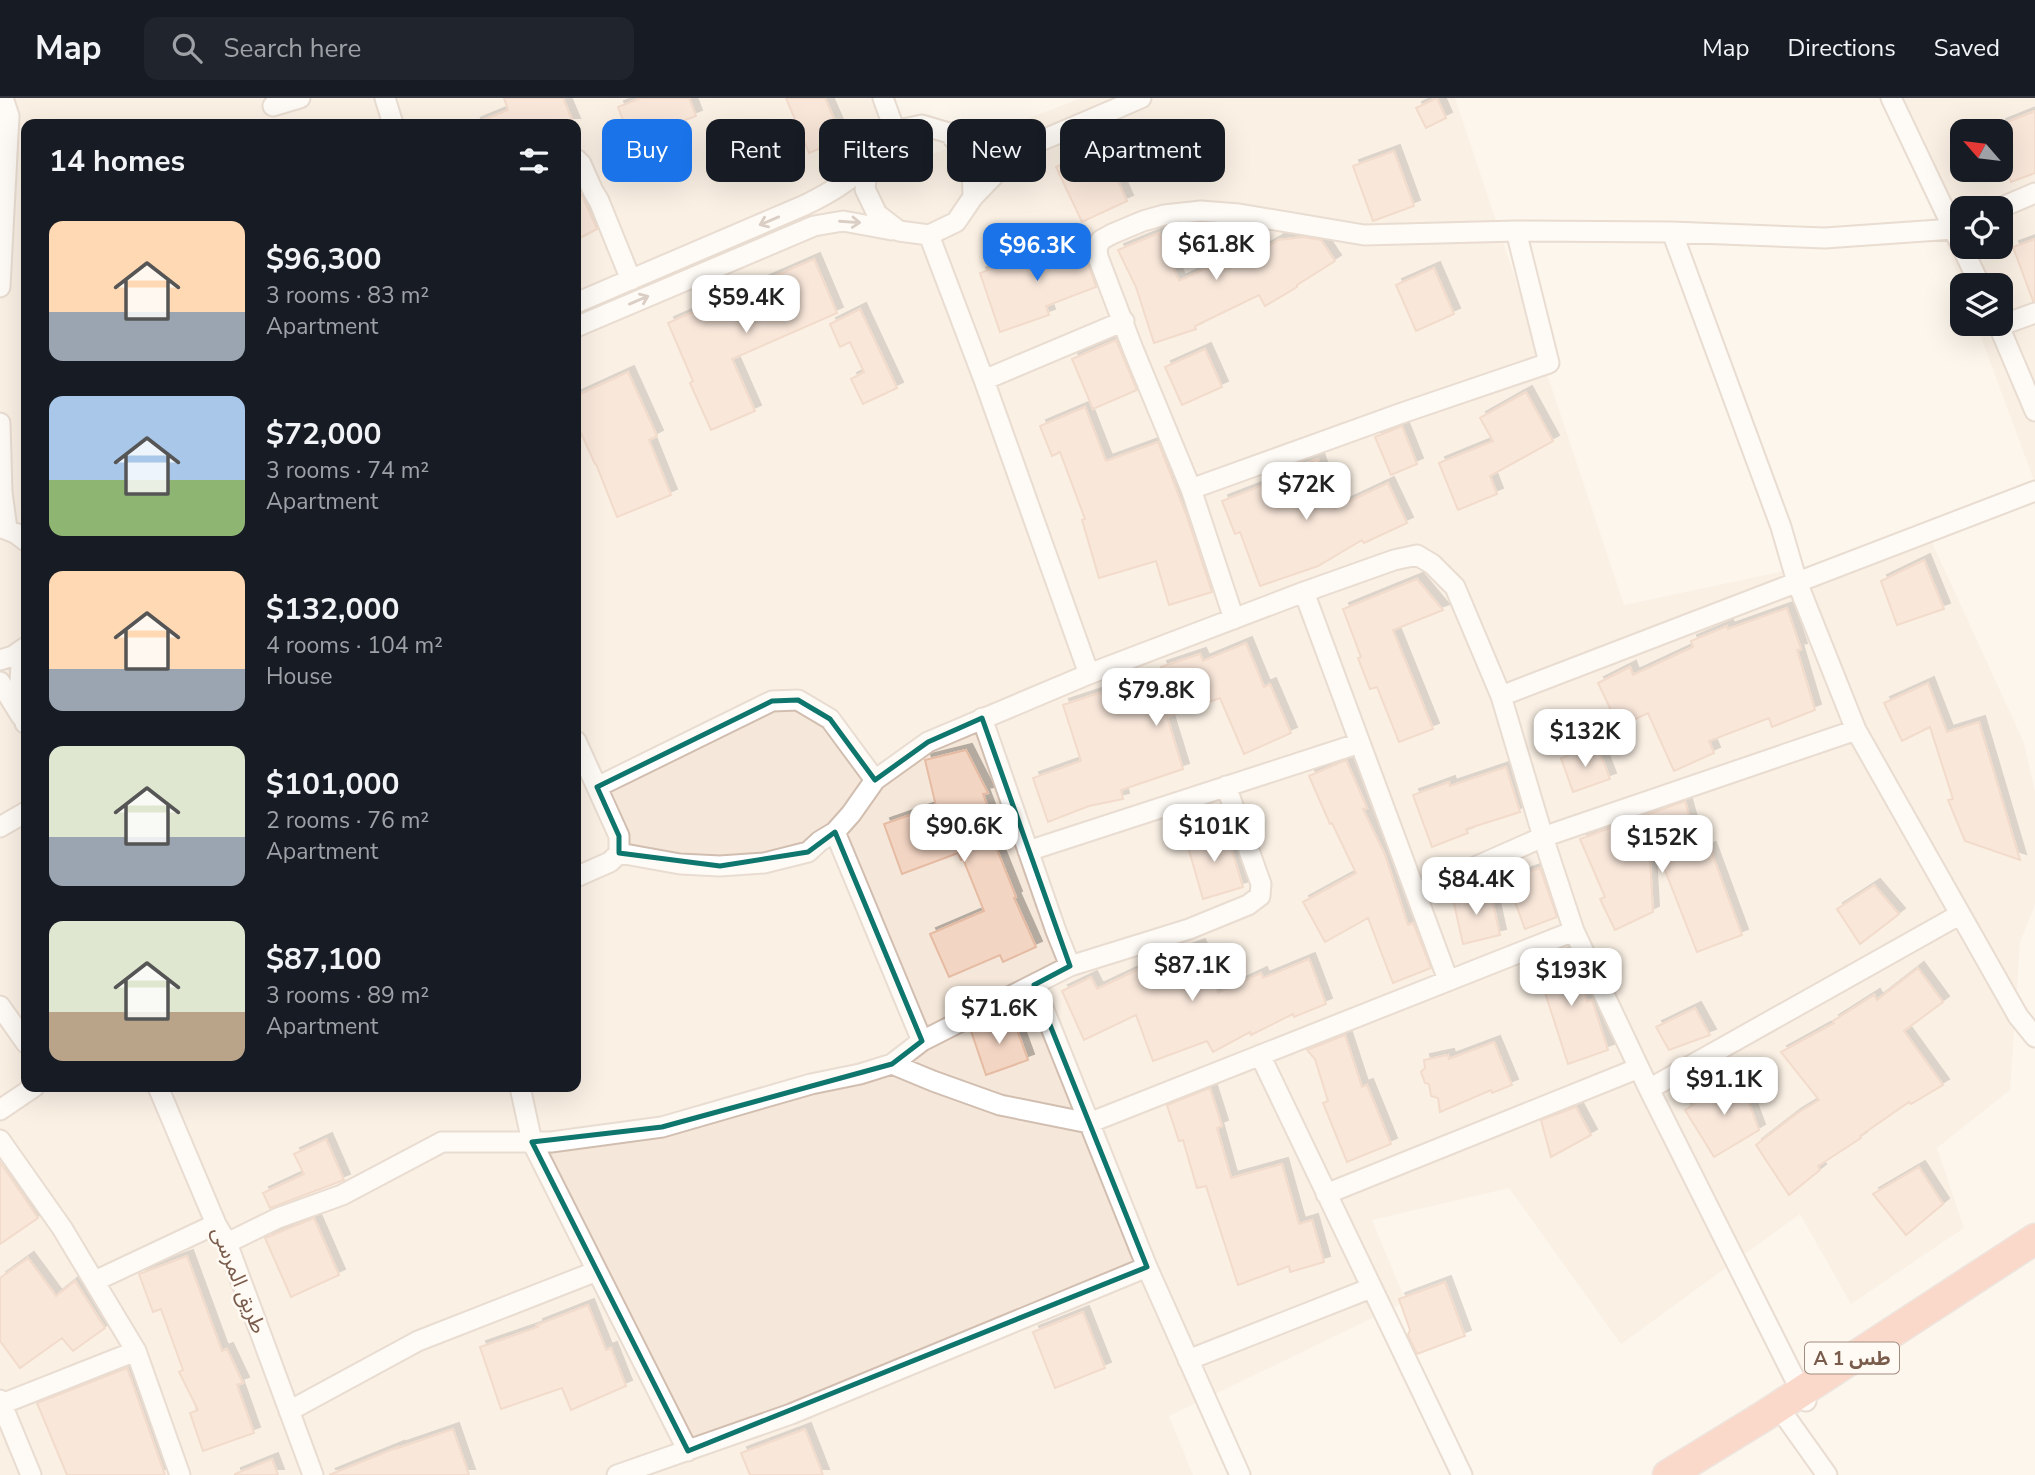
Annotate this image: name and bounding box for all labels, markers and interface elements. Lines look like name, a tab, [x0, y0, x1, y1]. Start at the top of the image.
search box	[144, 17, 634, 80]
text: Map	[35, 26, 102, 71]
icon: search	[168, 29, 206, 67]
text: Search here	[224, 31, 361, 66]
text: Map	[1702, 32, 1749, 64]
text: Directions	[1787, 32, 1896, 64]
text: Saved	[1934, 32, 2000, 64]
chip: Buy	[602, 119, 692, 182]
chip: Rent	[706, 119, 805, 182]
chip: Filters	[819, 119, 933, 182]
chip: New	[947, 119, 1046, 182]
chip: Apartment	[1060, 119, 1225, 182]
north arrow	[1950, 119, 2012, 182]
map controls	[1950, 119, 2013, 336]
text: 14 homes	[49, 141, 185, 182]
icon: filters	[515, 142, 553, 180]
button: locate	[1950, 196, 2013, 259]
one-way arrow	[758, 215, 780, 228]
one-way arrow	[839, 216, 861, 229]
pin: $61.8K	[1159, 222, 1273, 282]
pin: $96.3K	[980, 223, 1094, 283]
text: $61.8K	[1178, 229, 1254, 260]
text: $96.3K	[999, 230, 1075, 261]
text: $96,300	[266, 239, 381, 280]
icon: home	[105, 249, 189, 333]
button: layers	[1950, 273, 2013, 336]
pin: $59.4K	[689, 275, 803, 335]
text: 3 rooms · 83 m²	[266, 280, 429, 311]
text: $59.4K	[708, 282, 784, 313]
one-way arrow	[627, 293, 649, 306]
text: Apartment	[266, 311, 378, 342]
text: $72,000	[266, 414, 381, 455]
icon: home	[105, 424, 189, 508]
text: 3 rooms · 74 m²	[266, 455, 429, 486]
pin: $72K	[1265, 462, 1347, 522]
text: $72K	[1278, 469, 1334, 500]
text: Apartment	[266, 486, 378, 517]
text: $132,000	[266, 589, 399, 630]
icon: home	[105, 599, 189, 683]
text: 4 rooms · 104 m²	[266, 630, 443, 661]
text: House	[266, 661, 333, 692]
pin: $79.8K	[1099, 668, 1213, 728]
text: $79.8K	[1118, 675, 1194, 706]
pin: $132K	[1536, 710, 1634, 769]
text: $132K	[1550, 716, 1620, 747]
text: $101,000	[266, 764, 399, 805]
icon: home	[105, 774, 189, 858]
pin: $90.6K	[907, 804, 1021, 864]
pin: $101K	[1165, 804, 1263, 864]
text: 2 rooms · 76 m²	[266, 805, 429, 836]
text: $90.6K	[926, 811, 1002, 842]
text: $101K	[1179, 811, 1249, 842]
pin: $152K	[1613, 816, 1711, 875]
text: $152K	[1627, 822, 1697, 853]
text: Apartment	[266, 836, 378, 867]
pin: $84.4K	[1419, 858, 1533, 917]
text: $84.4K	[1438, 864, 1514, 895]
text: $87,100	[266, 939, 381, 980]
pin: $87.1K	[1135, 944, 1249, 1003]
pin: $193K	[1522, 948, 1620, 1008]
icon: home	[105, 949, 189, 1033]
text: $87.1K	[1154, 950, 1230, 981]
text: $193K	[1536, 955, 1606, 986]
text: 3 rooms · 89 m²	[266, 980, 429, 1011]
pin: $71.6K	[942, 986, 1056, 1046]
text: $71.6K	[961, 993, 1037, 1024]
text: Apartment	[266, 1011, 378, 1042]
pin: $91.1K	[1667, 1058, 1781, 1117]
text: $91.1K	[1686, 1064, 1762, 1095]
street label: طريق المرسى	[205, 1222, 273, 1338]
road number: A 1 طس	[1805, 1342, 1899, 1374]

